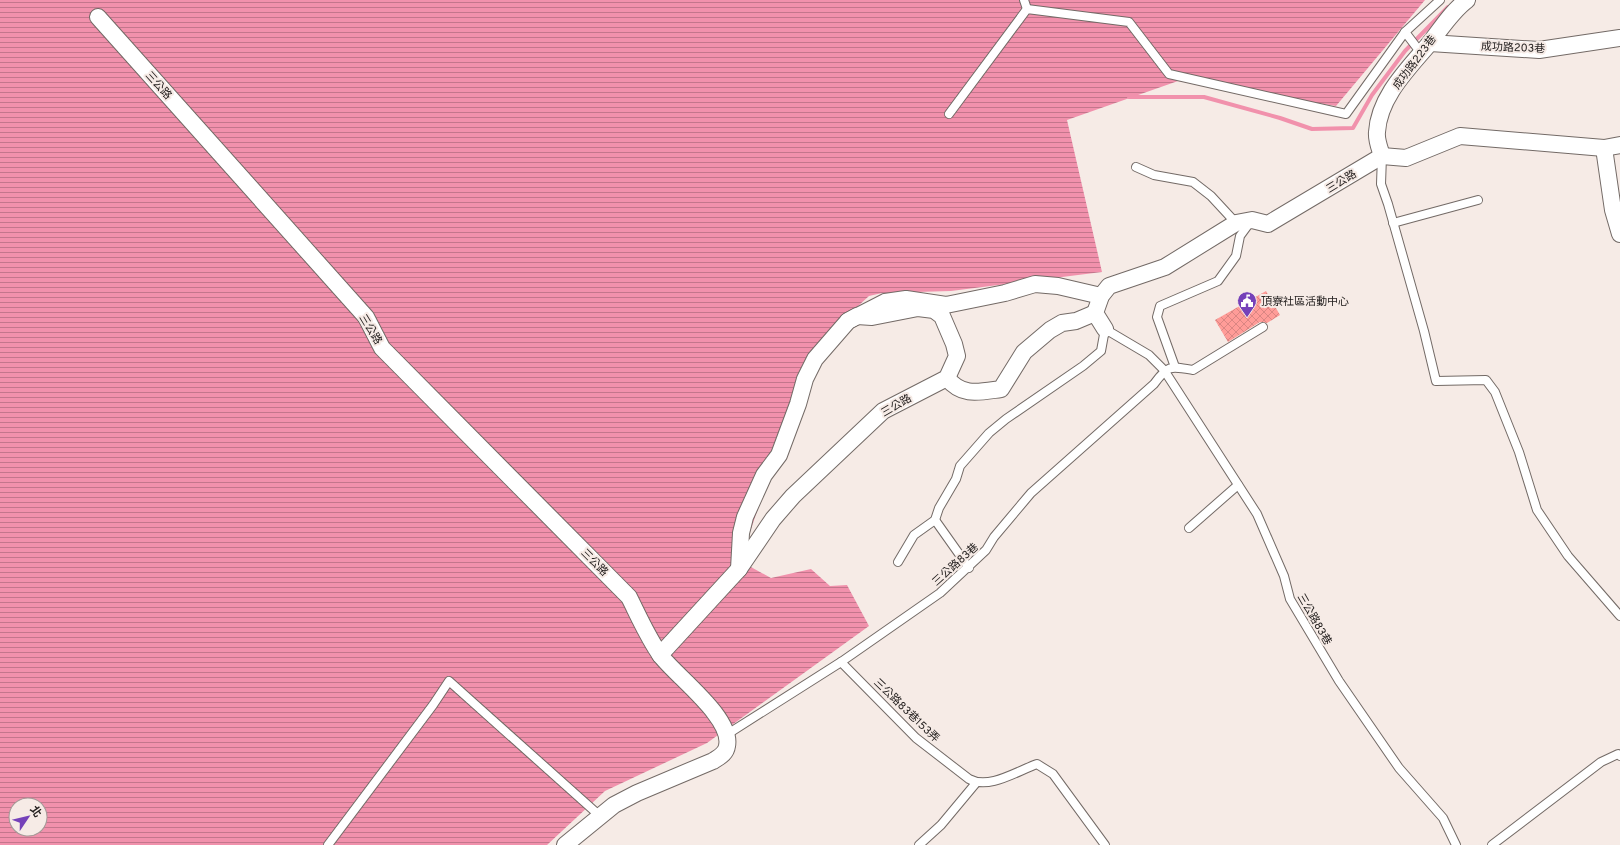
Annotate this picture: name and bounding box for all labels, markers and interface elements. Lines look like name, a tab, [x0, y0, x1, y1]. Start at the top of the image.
street label: 成功路223巷	[1390, 33, 1440, 92]
street label: 成功路203巷	[1481, 40, 1545, 56]
street label: 三公路	[142, 69, 174, 103]
street label: 三公路	[1324, 167, 1359, 196]
public building icon: 頂寮社區活動中心	[1236, 290, 1258, 318]
place label: 頂寮社區活動中心	[1261, 295, 1349, 309]
street label: 三公路	[356, 312, 385, 347]
street label: 三公路	[879, 392, 914, 420]
street label: 三公路83巷	[930, 540, 982, 589]
street label: 三公路	[578, 546, 611, 579]
street label: 三公路83巷	[1294, 591, 1335, 648]
street label: 三公路83巷153弄	[871, 676, 942, 746]
north arrow	[8, 797, 48, 837]
text: 北	[26, 803, 44, 820]

